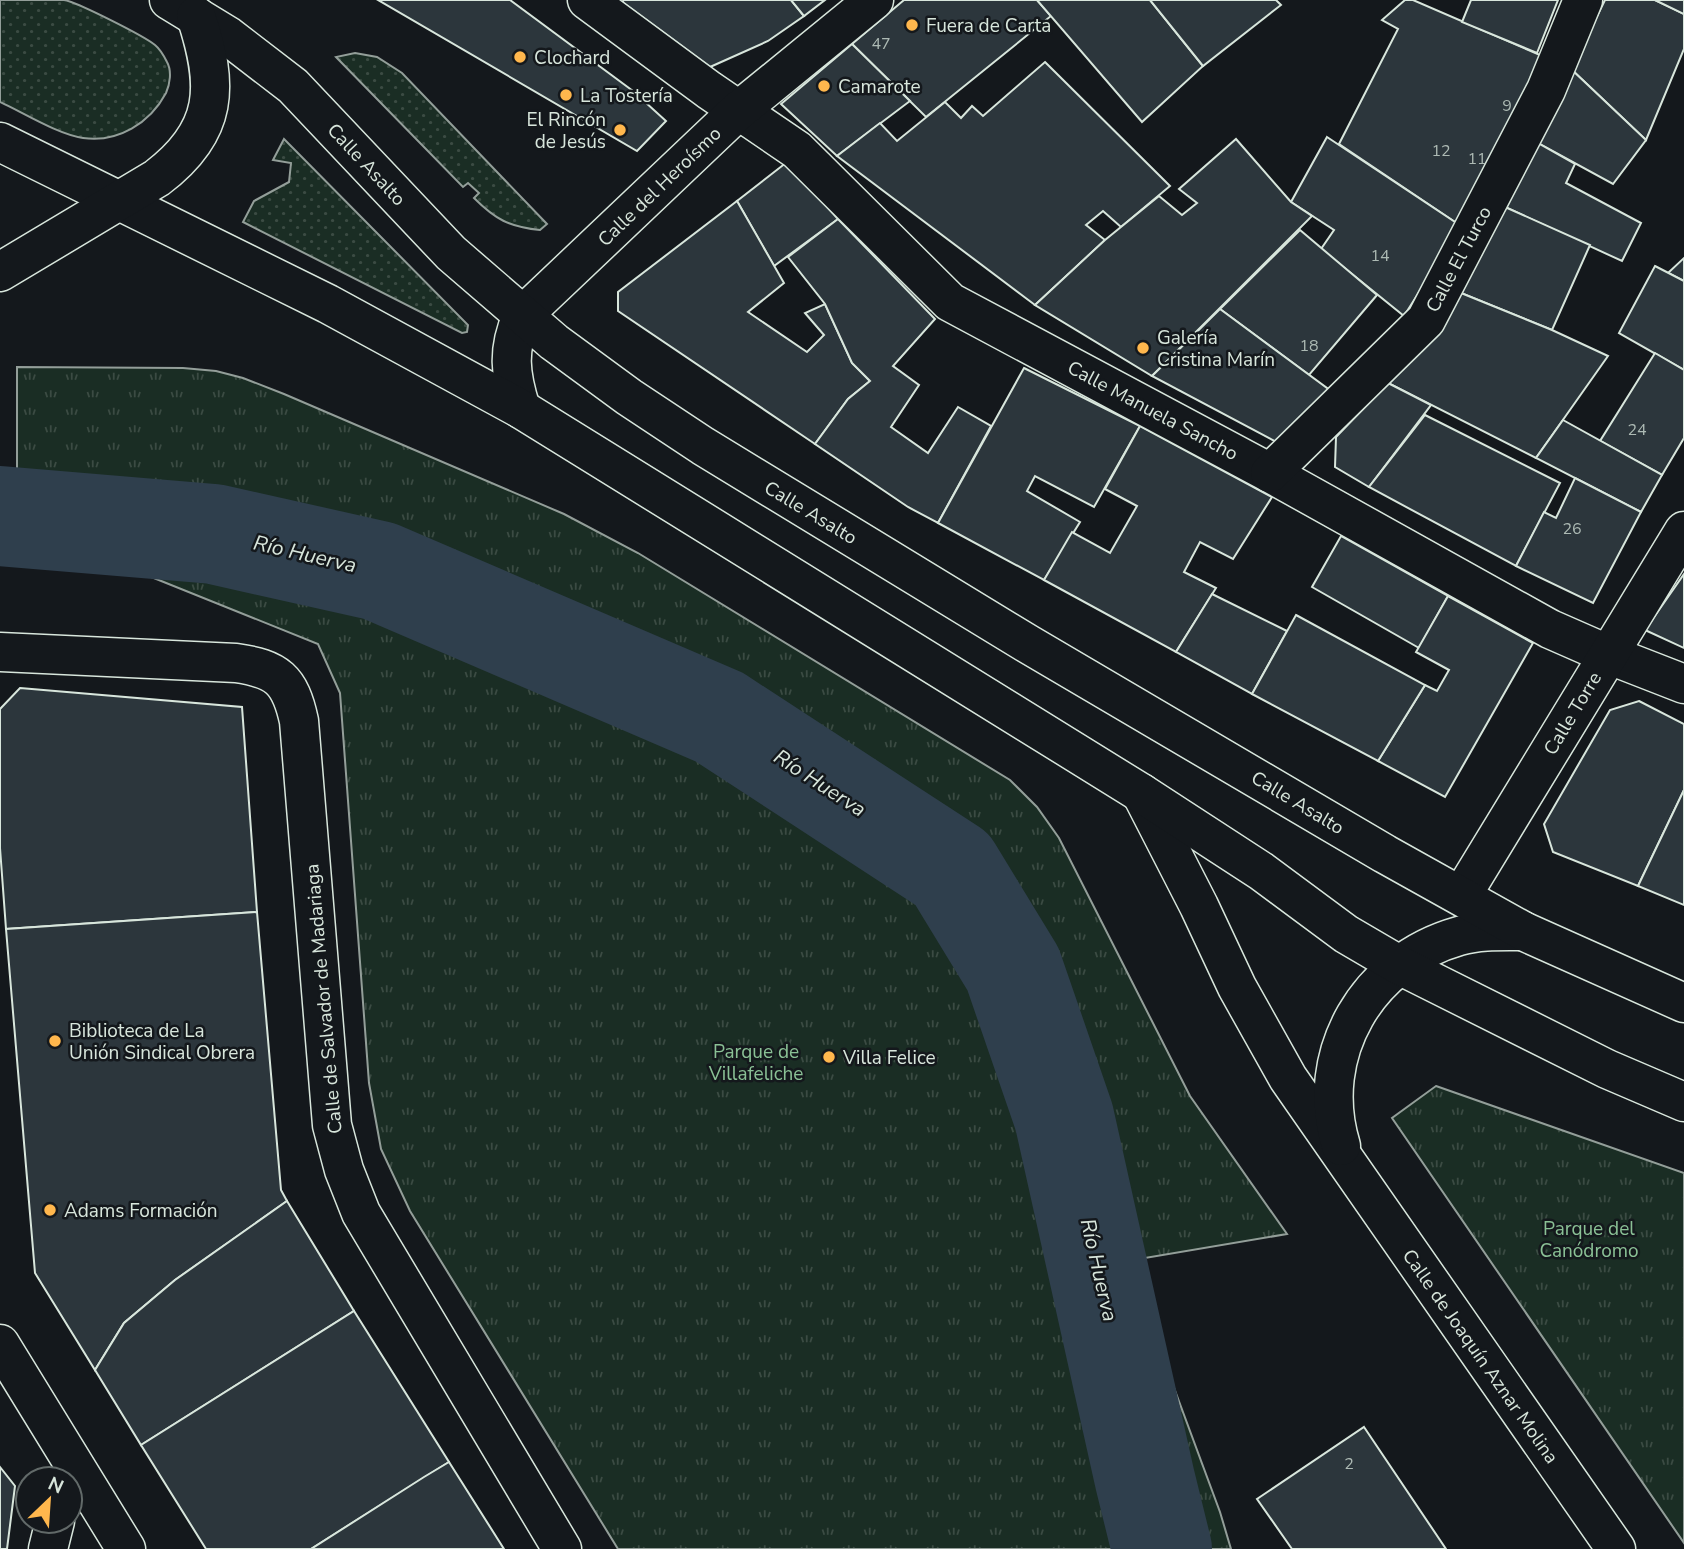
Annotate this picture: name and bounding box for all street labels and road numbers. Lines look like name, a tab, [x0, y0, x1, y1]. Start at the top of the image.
street label: Calle Asalto	[321, 118, 411, 212]
street label: Calle del Heroísmo	[592, 121, 727, 253]
street label: Calle El Turco	[1420, 202, 1498, 317]
street label: Calle Manuela Sancho	[1063, 355, 1242, 467]
street label: Calle Asalto	[759, 475, 862, 551]
street label: Calle Torre	[1538, 667, 1608, 760]
street label: Calle Asalto	[1246, 765, 1349, 841]
street label: Calle de Salvador de Madariaga	[299, 863, 349, 1135]
street label: Calle de Joaquín Aznar Molina	[1396, 1244, 1564, 1469]

